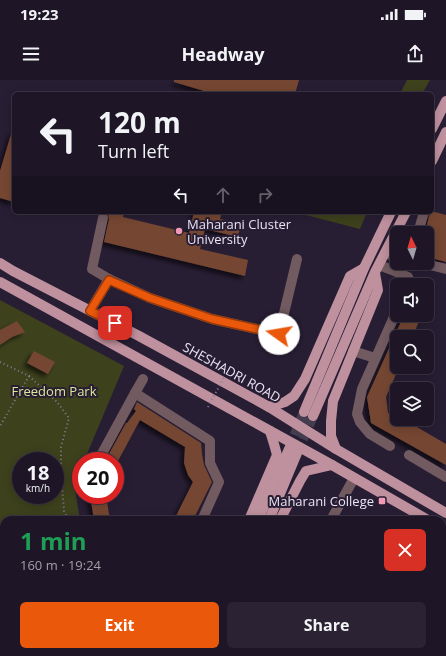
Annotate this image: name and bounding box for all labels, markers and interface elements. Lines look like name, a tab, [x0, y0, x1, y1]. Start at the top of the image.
text: 19:23	[20, 4, 59, 24]
text: Headway	[181, 42, 265, 66]
icon: menu	[20, 43, 42, 65]
icon: share	[404, 43, 426, 65]
text: 120 m	[98, 103, 181, 141]
icon: left	[32, 108, 84, 160]
text: Turn left	[98, 139, 169, 163]
icon: left	[170, 184, 192, 206]
icon: ahead	[212, 184, 234, 206]
icon: right	[254, 184, 276, 206]
place label: Maharani Cluster University	[187, 215, 292, 248]
marker: Maharani Cluster University	[174, 226, 184, 236]
north arrow	[390, 226, 434, 270]
map controls	[390, 226, 434, 426]
button: sound	[390, 278, 434, 322]
pin	[98, 306, 132, 340]
icon: arrive	[104, 312, 126, 334]
position arrow	[258, 313, 300, 355]
button: search	[390, 330, 434, 374]
street label: SHESHADRI ROAD	[180, 338, 284, 406]
park label: Freedom Park	[12, 382, 97, 400]
button: layers	[390, 382, 434, 426]
speed limit sign: 20	[72, 452, 124, 504]
text: 18	[27, 459, 49, 486]
text: km/h	[26, 481, 50, 495]
place label: Maharani College	[268, 492, 374, 510]
marker: Maharani College	[377, 496, 387, 506]
text: 1 min	[20, 524, 87, 557]
button: close	[384, 529, 426, 571]
text: 160 m · 19:24	[20, 556, 101, 574]
button: Exit	[20, 602, 219, 648]
button: Share	[227, 602, 426, 648]

